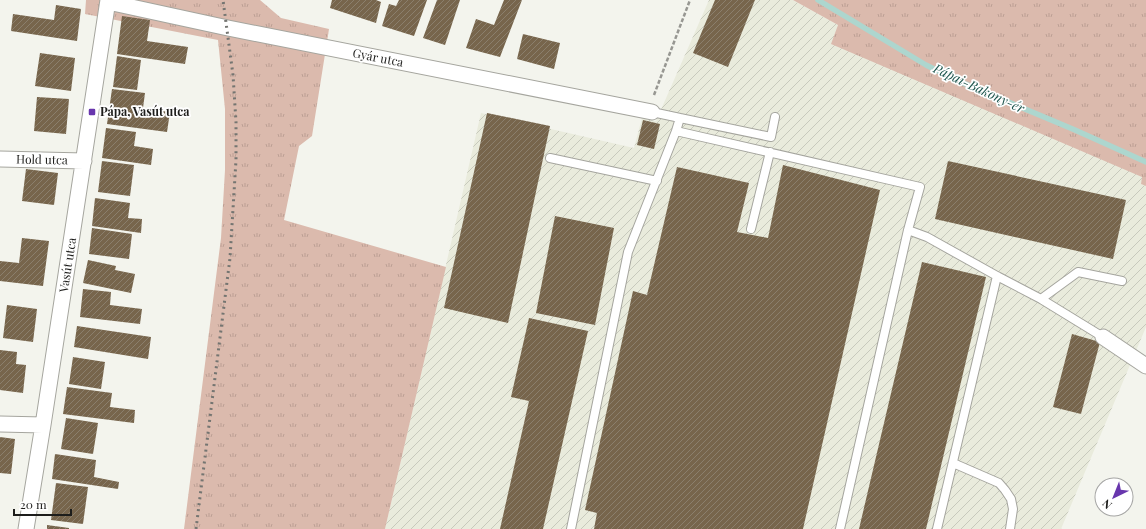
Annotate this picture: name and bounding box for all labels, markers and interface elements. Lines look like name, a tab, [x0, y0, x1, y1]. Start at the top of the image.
street label: Gyár utca	[351, 44, 405, 70]
water label: Pápai-Bakony-ér	[930, 59, 1028, 116]
place label: Pápa, Vasút utca	[100, 103, 190, 119]
marker: Pápa, Vasút utca	[87, 107, 97, 117]
street label: Hold utca	[16, 151, 68, 167]
street label: Vasút utca	[55, 236, 79, 294]
north arrow	[1094, 477, 1134, 517]
scale bar	[14, 491, 71, 517]
text: 20 m	[20, 496, 47, 512]
text: N	[1099, 496, 1115, 513]

